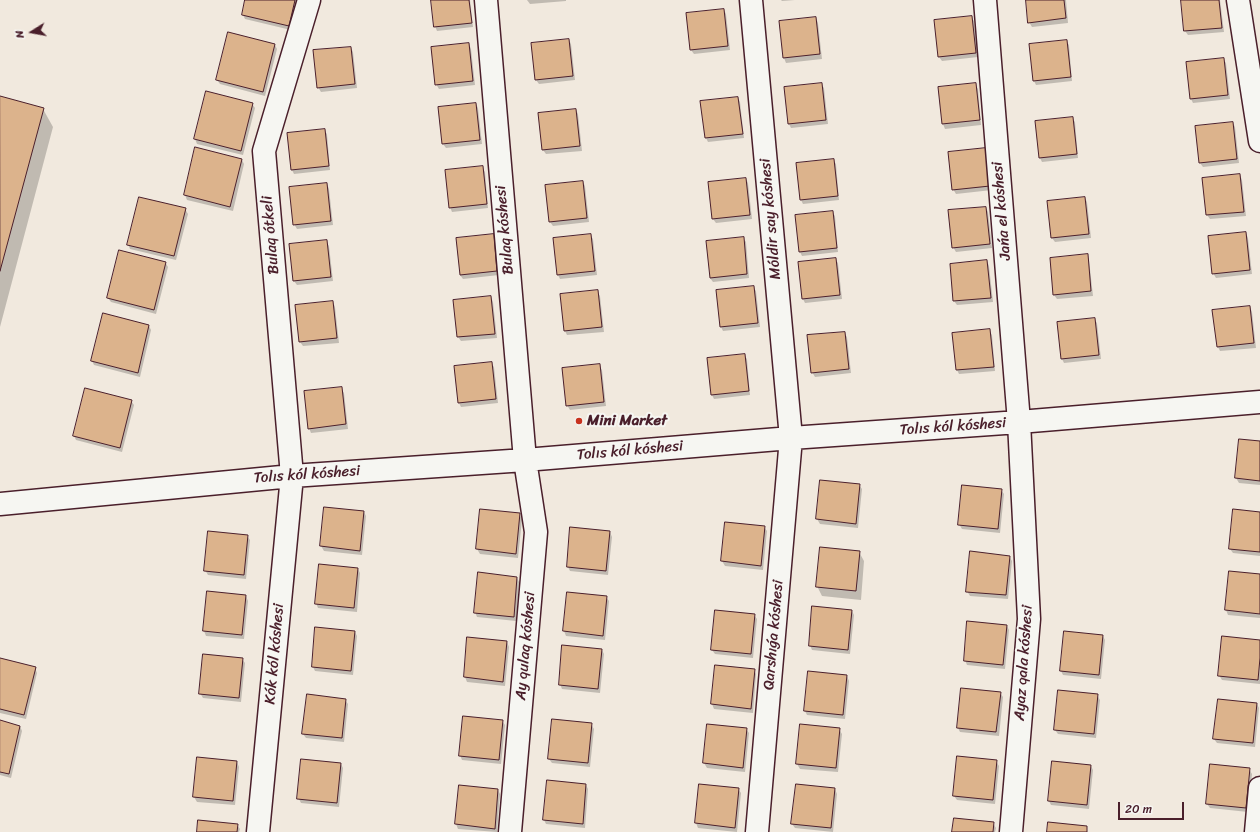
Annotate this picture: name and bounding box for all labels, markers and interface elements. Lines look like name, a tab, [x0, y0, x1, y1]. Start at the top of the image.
north arrow	[12, 12, 52, 52]
text: N	[10, 29, 30, 40]
street label: Móldir say kóshesi	[757, 158, 785, 280]
street label: Jańa el kóshesi	[989, 161, 1015, 261]
street label: Bulaq kóshesi	[492, 185, 518, 275]
street label: Bulaq ótkeli	[259, 195, 283, 275]
place label: Mini Market	[587, 412, 667, 430]
street label: Tolıs kól kóshesi	[899, 414, 1007, 440]
marker: Mini Market	[574, 416, 584, 426]
street label: Tolıs kól kóshesi	[576, 437, 684, 465]
street label: Tolıs kól kóshesi	[253, 462, 361, 488]
street label: Qarshıǵa kóshesi	[760, 579, 788, 691]
street label: Ay qulaq kóshesi	[512, 591, 540, 701]
street label: Kók kól kóshesi	[262, 603, 288, 705]
street label: Ayaz qala kóshesi	[1011, 605, 1037, 721]
scale bar	[1120, 794, 1186, 820]
text: 20 m	[1125, 798, 1152, 820]

